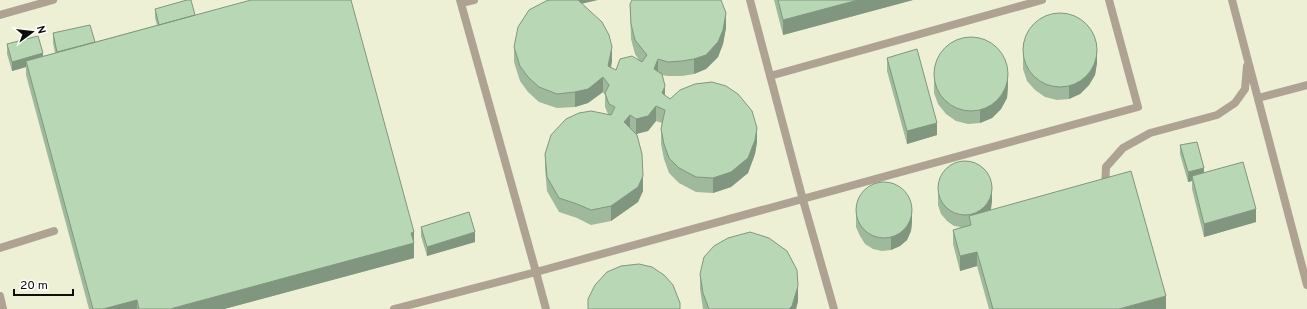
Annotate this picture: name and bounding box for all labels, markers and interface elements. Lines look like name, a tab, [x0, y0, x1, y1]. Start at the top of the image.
north arrow	[12, 12, 52, 52]
text: N	[33, 24, 48, 35]
scale bar	[14, 271, 73, 297]
text: 20 m	[20, 278, 48, 294]

